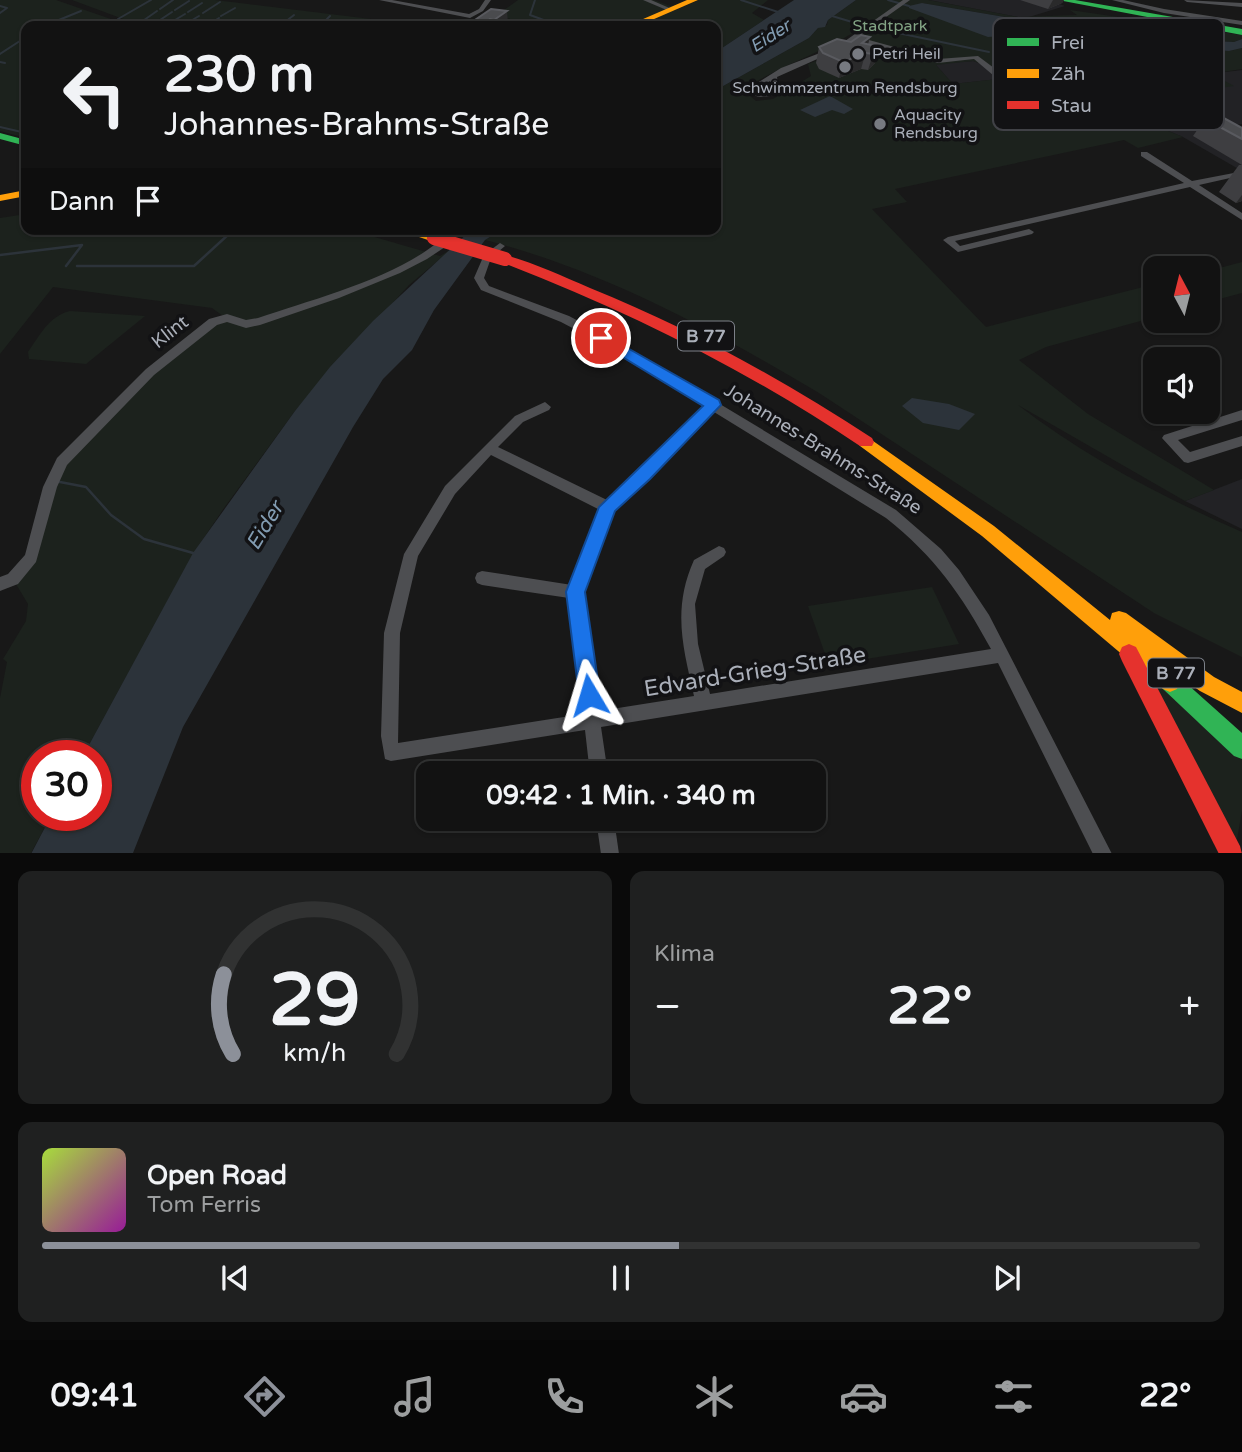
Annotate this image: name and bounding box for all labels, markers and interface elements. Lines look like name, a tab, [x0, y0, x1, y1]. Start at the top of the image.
water label: Eider	[745, 14, 796, 57]
park label: Stadtpark	[853, 16, 928, 36]
legend	[993, 18, 1224, 130]
text: Frei	[1051, 32, 1085, 54]
place label: Petri Heil	[872, 44, 941, 64]
text: 230 m	[164, 46, 314, 105]
marker: Petri Heil	[850, 46, 866, 62]
icon: left	[49, 49, 140, 140]
marker: Schwimmzentrum Rendsburg	[837, 59, 853, 75]
text: Zäh	[1051, 63, 1085, 85]
place label: Schwimmzentrum Rendsburg	[732, 78, 958, 98]
text: Stau	[1051, 95, 1092, 117]
place label: Aquacity Rendsburg	[894, 105, 978, 143]
text: Johannes-Brahms-Straße	[164, 106, 549, 144]
marker: Aquacity Rendsburg	[872, 116, 888, 132]
icon: arrive	[129, 182, 167, 220]
text: Dann	[49, 186, 115, 217]
north arrow	[1143, 256, 1220, 332]
map controls	[1143, 256, 1220, 424]
pin	[571, 308, 631, 368]
street label: Klint	[147, 311, 193, 353]
icon: arrive	[582, 319, 620, 357]
road number: B 77	[678, 322, 734, 350]
button: sound	[1143, 347, 1220, 424]
street label: Johannes-Brahms-Straße	[720, 379, 926, 519]
water label: Eider	[241, 495, 291, 555]
street label: Edvard-Grieg-Straße	[642, 641, 868, 703]
position arrow	[552, 658, 626, 732]
road number: B 77	[1148, 658, 1204, 688]
speed limit sign: 30	[21, 740, 112, 831]
text: 09:42 · 1 Min. · 340 m	[486, 780, 756, 811]
text: Klima	[654, 940, 715, 968]
text: 29	[269, 957, 361, 1045]
text: 22°	[887, 975, 972, 1038]
text: −	[654, 984, 681, 1030]
text: +	[1179, 984, 1200, 1030]
text: km/h	[284, 1037, 346, 1067]
text: Open Road	[147, 1160, 287, 1191]
text: Tom Ferris	[147, 1191, 261, 1219]
icon: previous	[216, 1259, 254, 1297]
icon: pause	[602, 1259, 640, 1297]
icon: next	[988, 1259, 1026, 1297]
icon: directions	[240, 1372, 289, 1421]
icon: music	[390, 1372, 439, 1421]
icon: phone	[540, 1372, 589, 1421]
icon: climate	[690, 1372, 739, 1421]
icon: car	[839, 1372, 888, 1421]
icon: filters	[989, 1372, 1038, 1421]
text: 09:41	[50, 1377, 139, 1415]
text: 22°	[1139, 1377, 1191, 1415]

